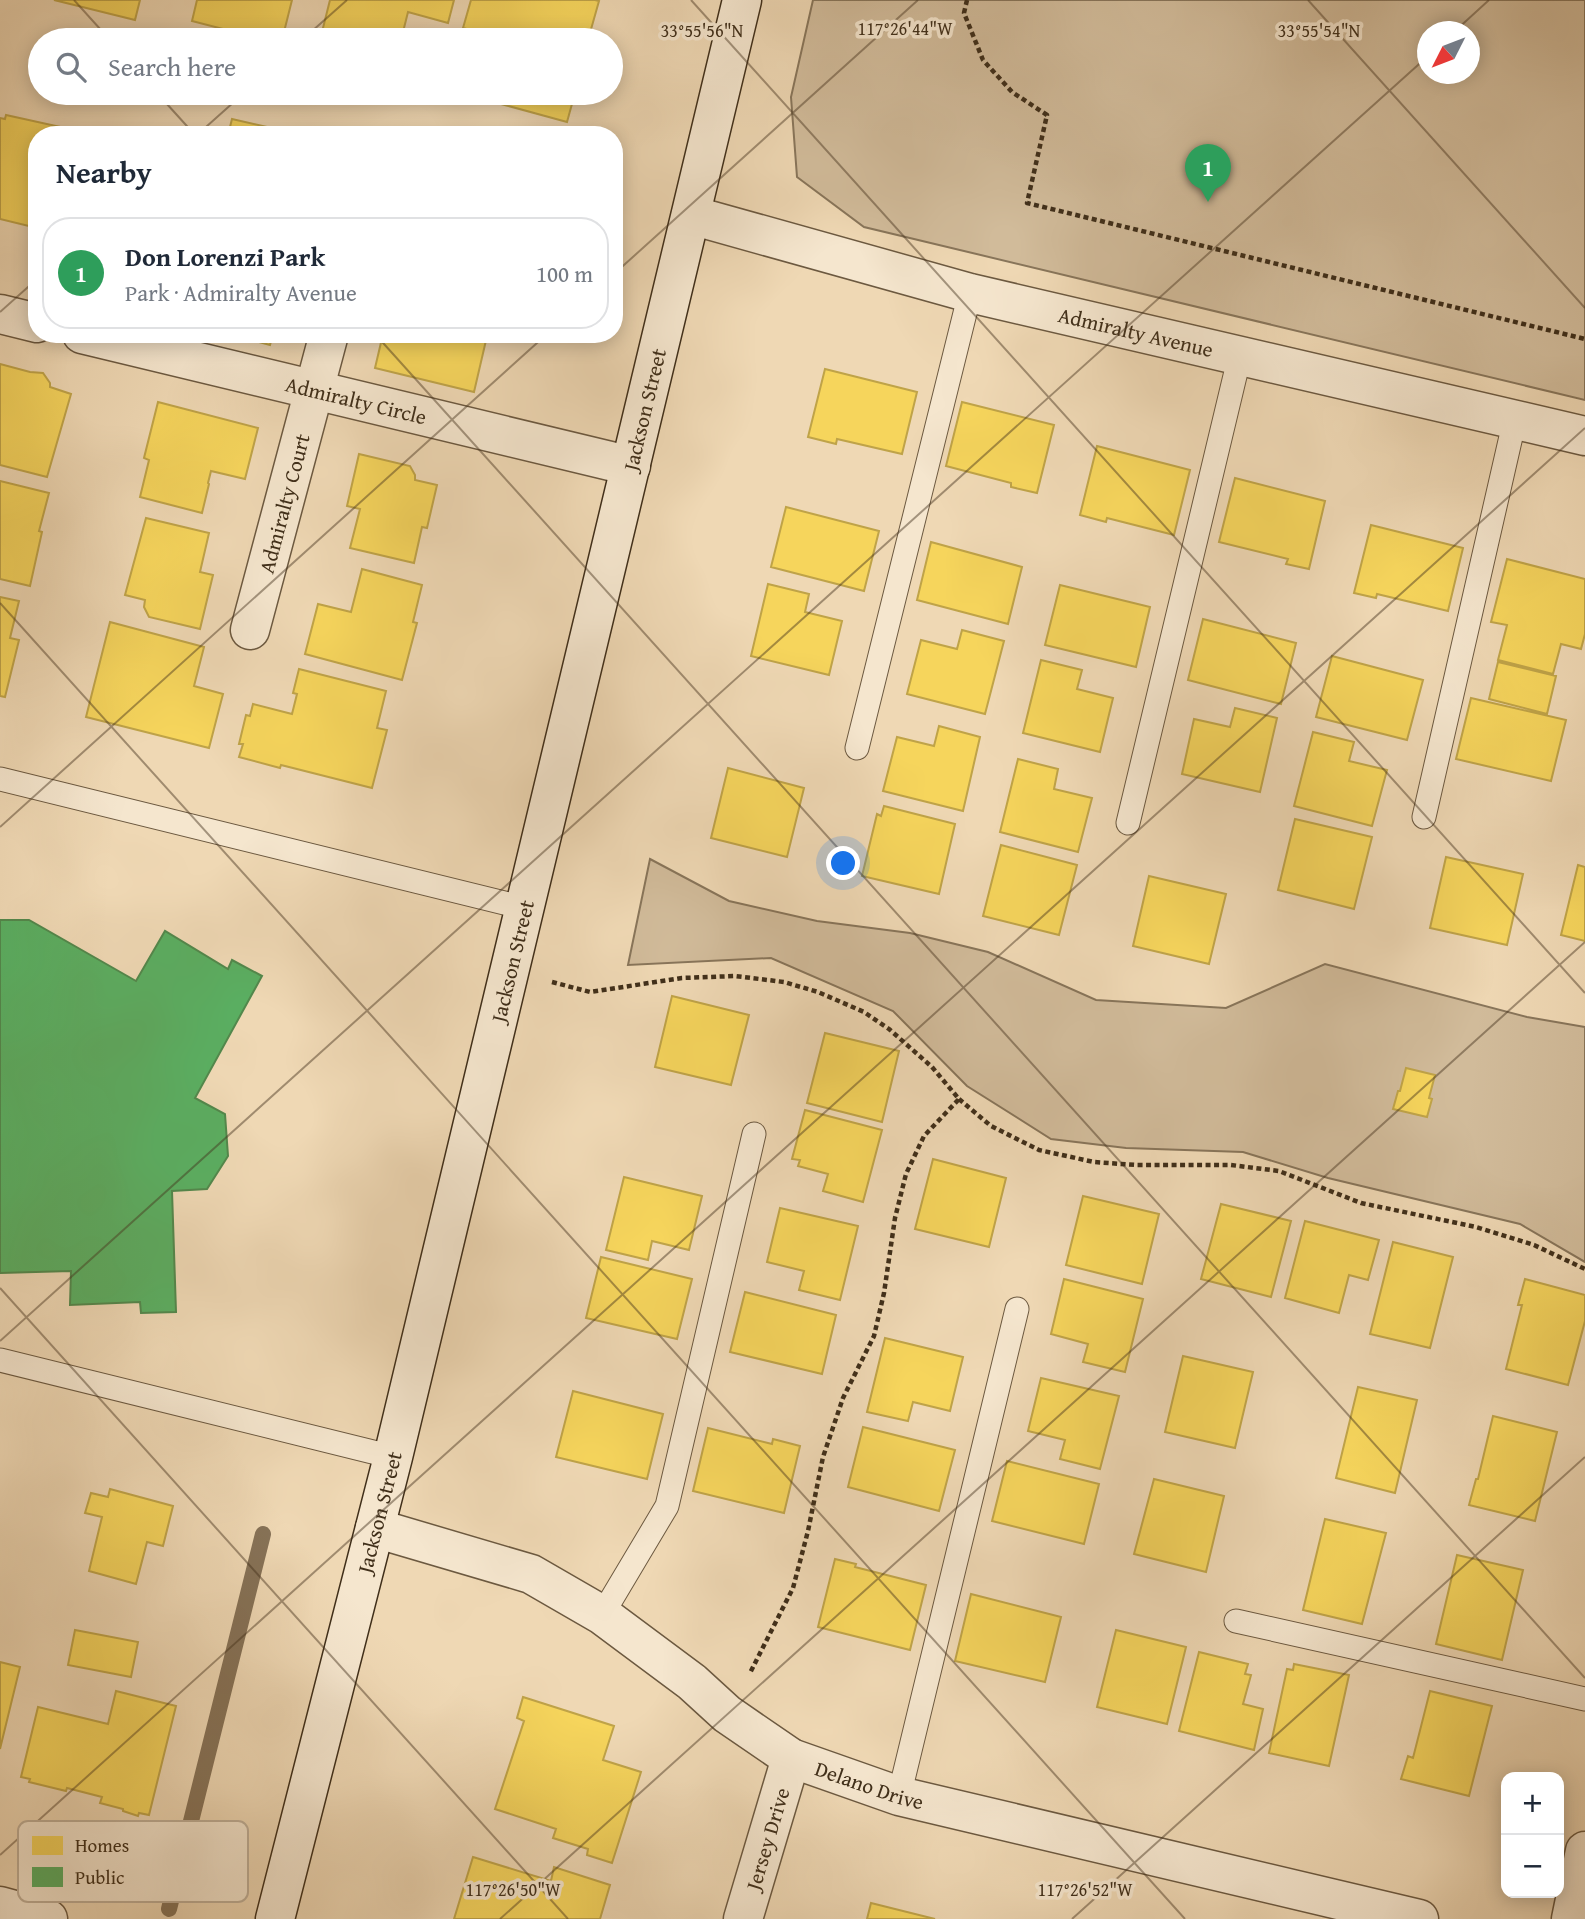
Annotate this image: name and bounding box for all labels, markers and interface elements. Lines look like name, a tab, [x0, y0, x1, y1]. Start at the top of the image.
text: 117°26'44"W	[858, 15, 953, 42]
text: 33°55'56"N	[661, 17, 744, 44]
text: 33°55'54"N	[1278, 17, 1361, 44]
north arrow	[1417, 21, 1480, 84]
search box	[28, 28, 623, 105]
text: Search here	[108, 47, 236, 86]
icon: search	[52, 48, 90, 86]
pin: 1	[1185, 144, 1231, 202]
text: Nearby	[56, 150, 152, 194]
text: Don Lorenzi Park	[125, 237, 325, 276]
text: 1	[75, 257, 87, 290]
text: 100 m	[536, 257, 593, 290]
text: Park · Admiralty Avenue	[125, 276, 357, 309]
street label: Admiralty Avenue	[1055, 299, 1217, 365]
street label: Jackson Street	[614, 345, 674, 477]
street label: Admiralty Circle	[282, 368, 430, 432]
street label: Admiralty Court	[250, 430, 317, 577]
your location	[826, 846, 860, 880]
street label: Jackson Street	[482, 896, 542, 1028]
street label: Jackson Street	[348, 1447, 410, 1579]
street label: Delano Drive	[811, 1752, 927, 1817]
map controls	[1501, 1772, 1564, 1898]
button: +	[1501, 1772, 1564, 1835]
street label: Jersey Drive	[736, 1783, 797, 1896]
legend	[18, 1821, 248, 1902]
text: Homes	[75, 1831, 129, 1859]
button: −	[1501, 1835, 1564, 1898]
text: Public	[75, 1863, 124, 1891]
text: 117°26'50"W	[466, 1876, 561, 1903]
text: 117°26'52"W	[1038, 1876, 1133, 1903]

